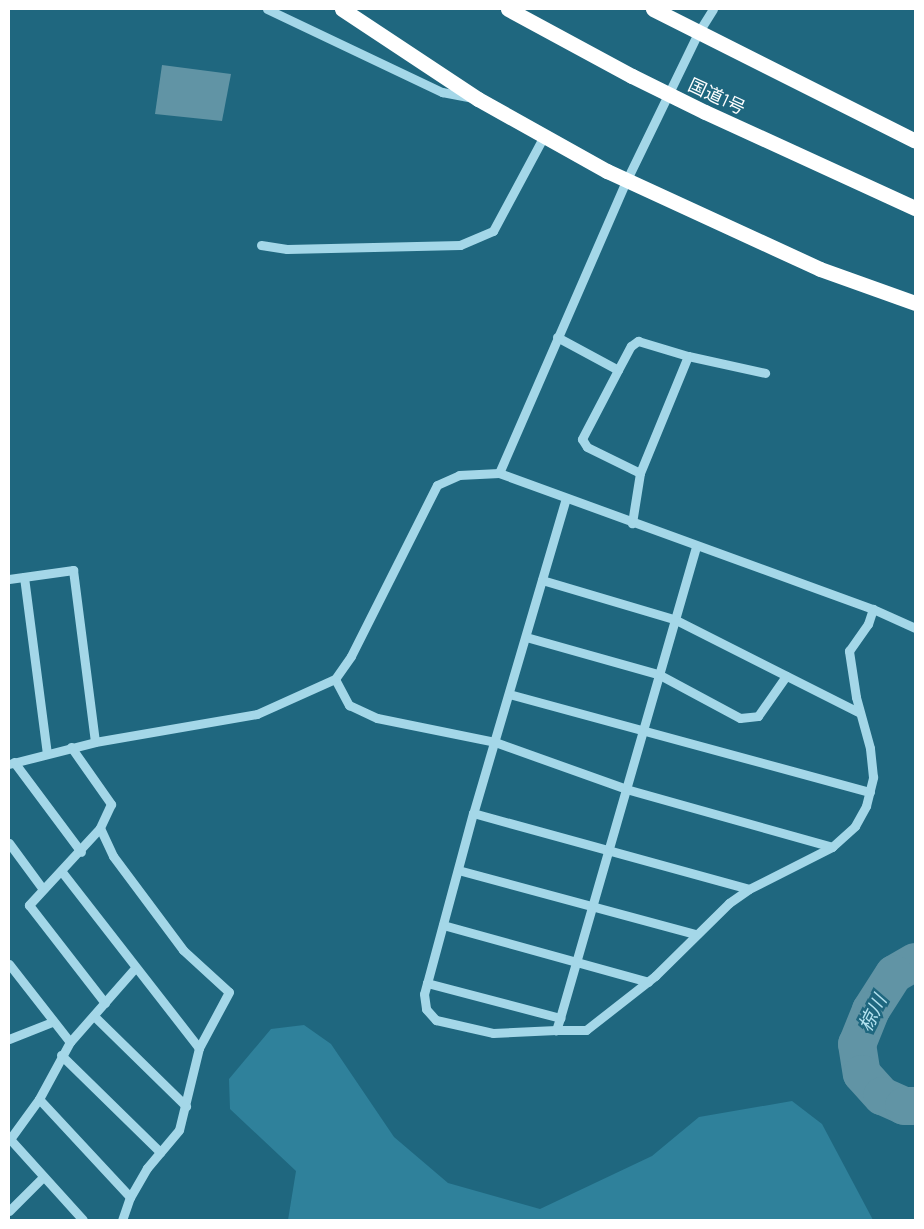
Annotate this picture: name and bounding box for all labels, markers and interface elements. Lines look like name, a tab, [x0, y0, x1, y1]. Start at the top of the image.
street label: 国道1号	[685, 73, 749, 119]
water label: 椋川	[853, 991, 891, 1035]

